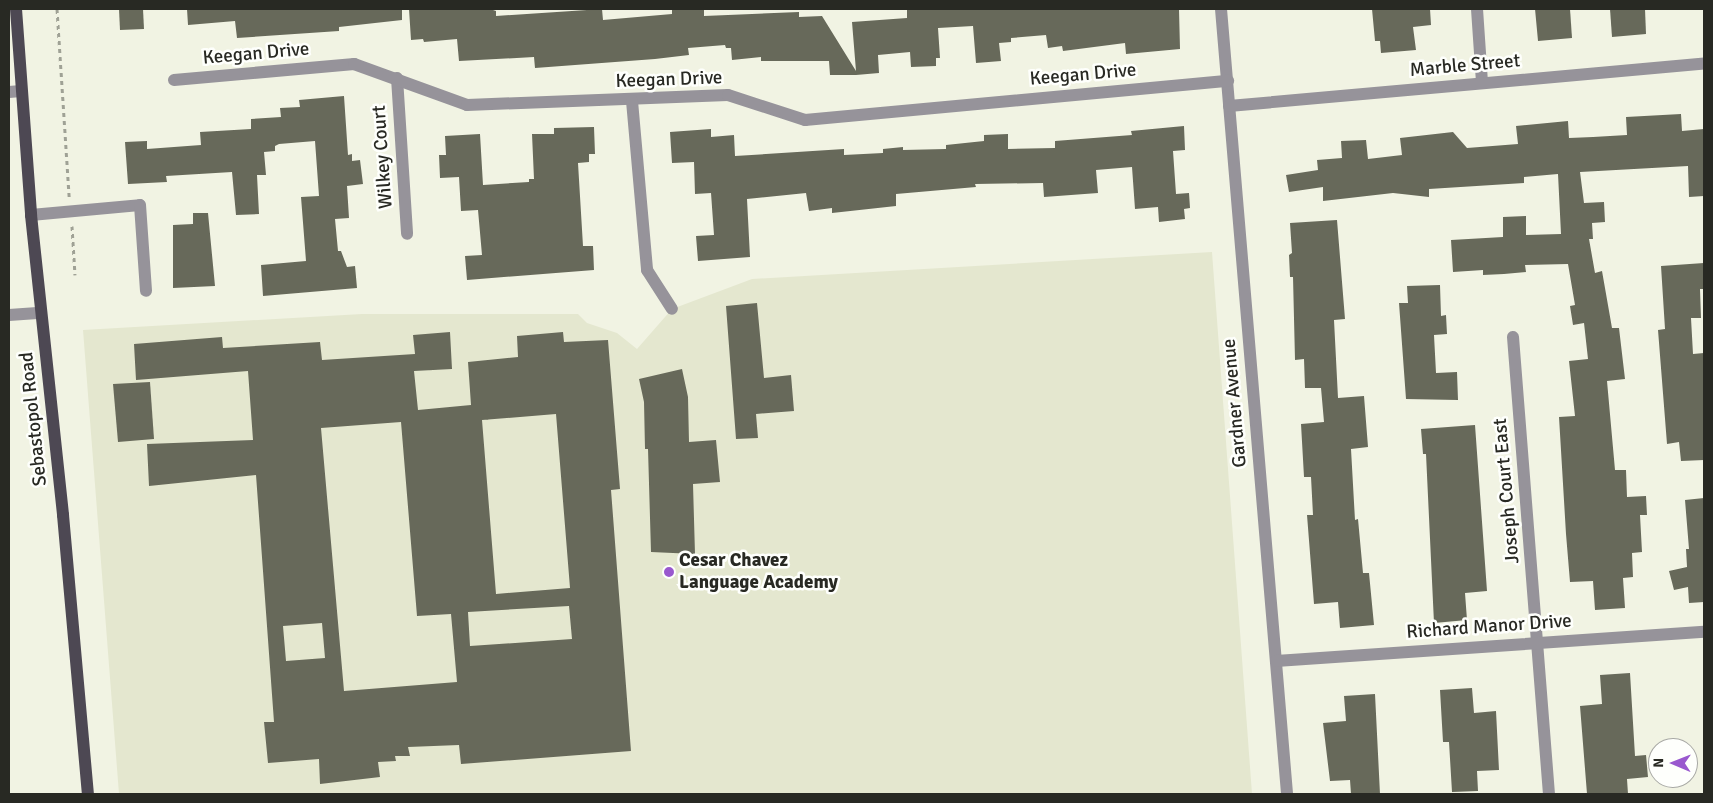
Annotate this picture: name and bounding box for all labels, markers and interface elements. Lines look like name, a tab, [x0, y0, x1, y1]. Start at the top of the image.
street label: Keegan Drive	[202, 38, 310, 70]
street label: Marble Street	[1409, 50, 1521, 82]
street label: Keegan Drive	[1029, 59, 1137, 91]
street label: Keegan Drive	[615, 67, 723, 93]
street label: Wilkey Court	[368, 104, 398, 210]
street label: Gardner Avenue	[1218, 338, 1252, 468]
street label: Sebastopol Road	[16, 351, 52, 487]
street label: Joseph Court East	[1489, 417, 1525, 565]
place label: Cesar Chavez Language Academy	[679, 550, 838, 594]
marker: Cesar Chavez Language Academy	[663, 566, 675, 578]
street label: Richard Manor Drive	[1406, 610, 1572, 644]
north arrow	[1648, 738, 1698, 788]
text: N	[1650, 758, 1667, 768]

